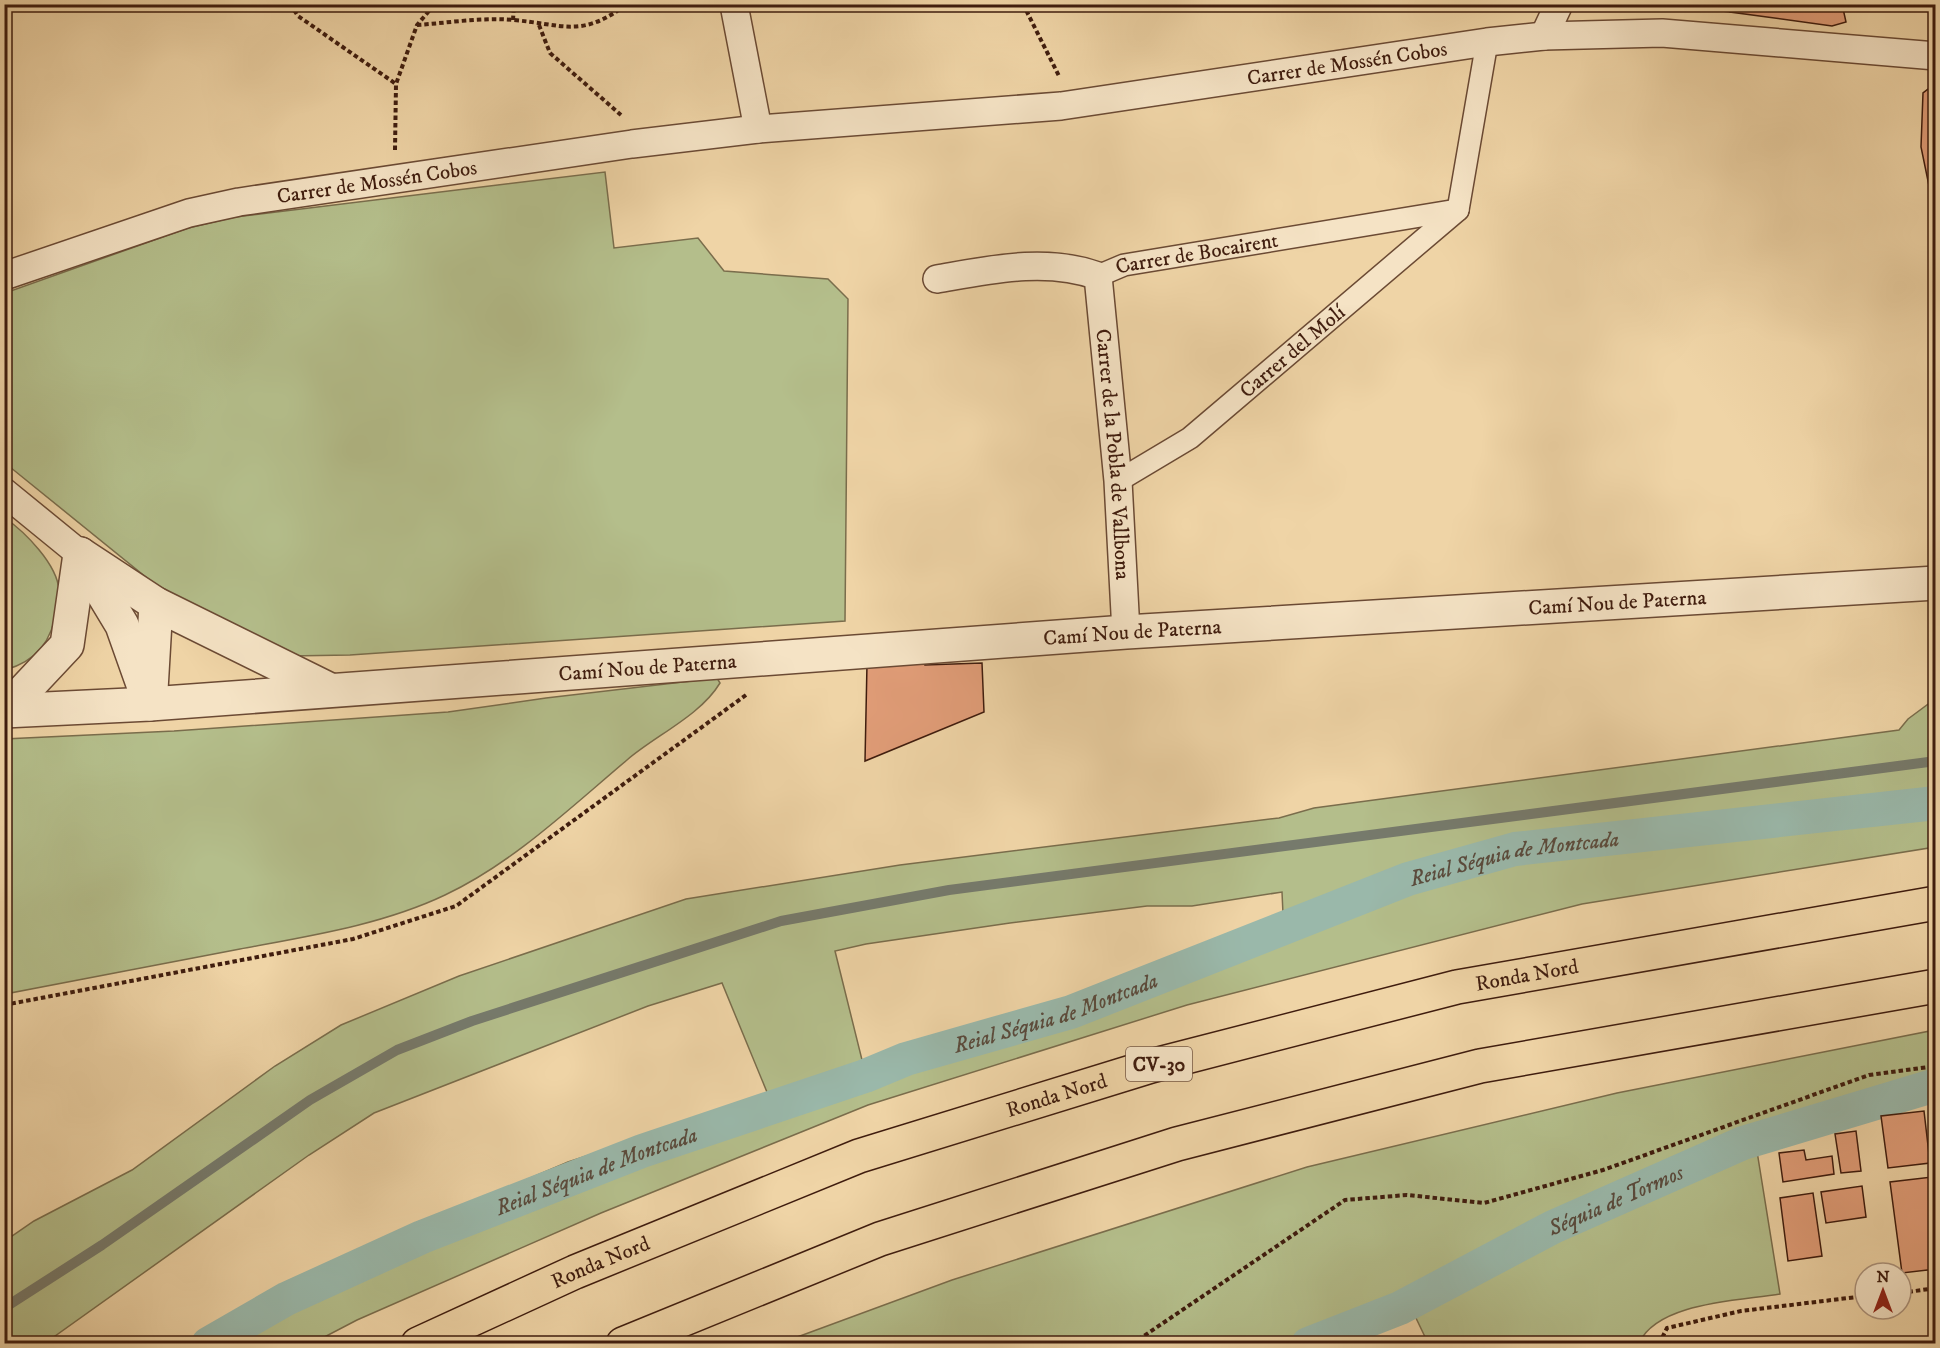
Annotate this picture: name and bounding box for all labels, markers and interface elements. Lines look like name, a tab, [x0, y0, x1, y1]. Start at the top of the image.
street label: Carrer de Mossén Cobos	[1246, 36, 1449, 92]
street label: Carrer de Mossén Cobos	[275, 155, 479, 210]
street label: Carrer de Bocairent	[1112, 228, 1280, 281]
street label: Carrer del Molí	[1235, 299, 1352, 404]
street label: Carrer de la Pobla de Vallbona	[1089, 328, 1135, 581]
street label: Camí Nou de Paterna	[1528, 585, 1707, 622]
street label: Camí Nou de Paterna	[1042, 614, 1222, 652]
street label: Camí Nou de Paterna	[558, 649, 738, 688]
water label: Reial Séquia de Montcada	[1406, 826, 1621, 893]
street label: Ronda Nord	[1473, 954, 1581, 998]
water label: Reial Séquia de Montcada	[950, 967, 1162, 1060]
road number: CV-30	[1126, 1047, 1192, 1081]
street label: Ronda Nord	[1003, 1068, 1111, 1124]
water label: Reial Séquia de Montcada	[491, 1121, 701, 1222]
water label: Séquia de Tormos	[1543, 1159, 1689, 1243]
street label: Ronda Nord	[547, 1231, 654, 1295]
north arrow	[1853, 1261, 1913, 1321]
text: N	[1876, 1267, 1890, 1287]

